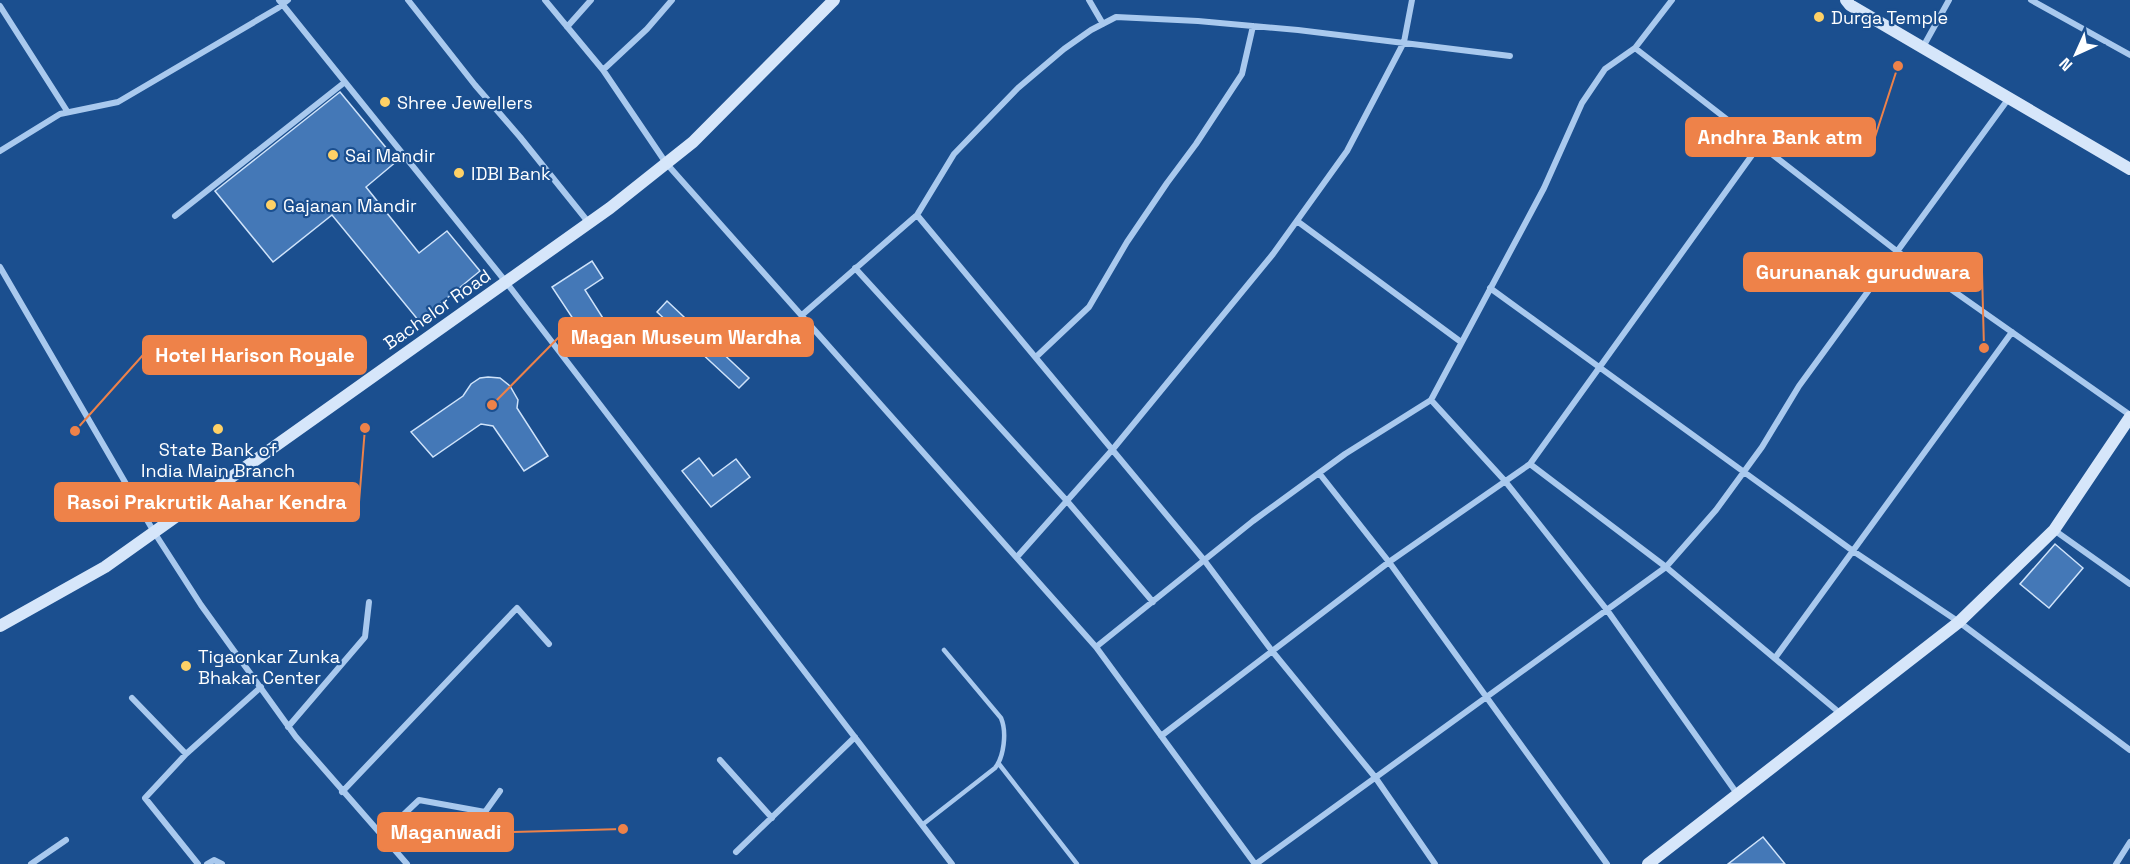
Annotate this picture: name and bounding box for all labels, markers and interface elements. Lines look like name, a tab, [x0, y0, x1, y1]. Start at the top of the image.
place label: Durga Temple	[1831, 6, 1948, 29]
marker: Durga Temple	[1812, 10, 1826, 24]
north arrow	[2046, 24, 2106, 84]
text: N	[2055, 53, 2077, 75]
place label: Shree Jewellers	[397, 91, 533, 114]
marker: Shree Jewellers	[378, 95, 392, 109]
callout: Andhra Bank atm	[1686, 118, 1875, 156]
text: Andhra Bank atm	[1698, 124, 1862, 150]
place label: Sai Mandir	[345, 144, 435, 167]
marker: Sai Mandir	[326, 148, 340, 162]
place label: IDBI Bank	[471, 162, 551, 185]
marker: IDBI Bank	[452, 166, 466, 180]
place label: Gajanan Mandir	[283, 194, 417, 217]
marker: Gajanan Mandir	[264, 198, 278, 212]
callout: Gurunanak gurudwara	[1744, 253, 1982, 291]
text: Gurunanak gurudwara	[1756, 259, 1971, 285]
street label: Bachelor Road	[379, 264, 495, 354]
callout: Magan Museum Wardha	[559, 318, 813, 356]
text: Magan Museum Wardha	[571, 324, 802, 350]
callout: Hotel Harison Royale	[143, 336, 366, 374]
text: Hotel Harison Royale	[155, 342, 355, 368]
marker: State Bank of India Main Branch	[211, 422, 225, 436]
place label: State Bank of India Main Branch	[141, 438, 295, 482]
callout: Rasoi Prakrutik Aahar Kendra	[55, 483, 359, 521]
text: Rasoi Prakrutik Aahar Kendra	[67, 489, 347, 515]
place label: Tigaonkar Zunka Bhakar Center	[198, 645, 340, 689]
marker: Tigaonkar Zunka Bhakar Center	[179, 659, 193, 673]
callout: Maganwadi	[378, 813, 513, 851]
text: Maganwadi	[391, 819, 501, 845]

